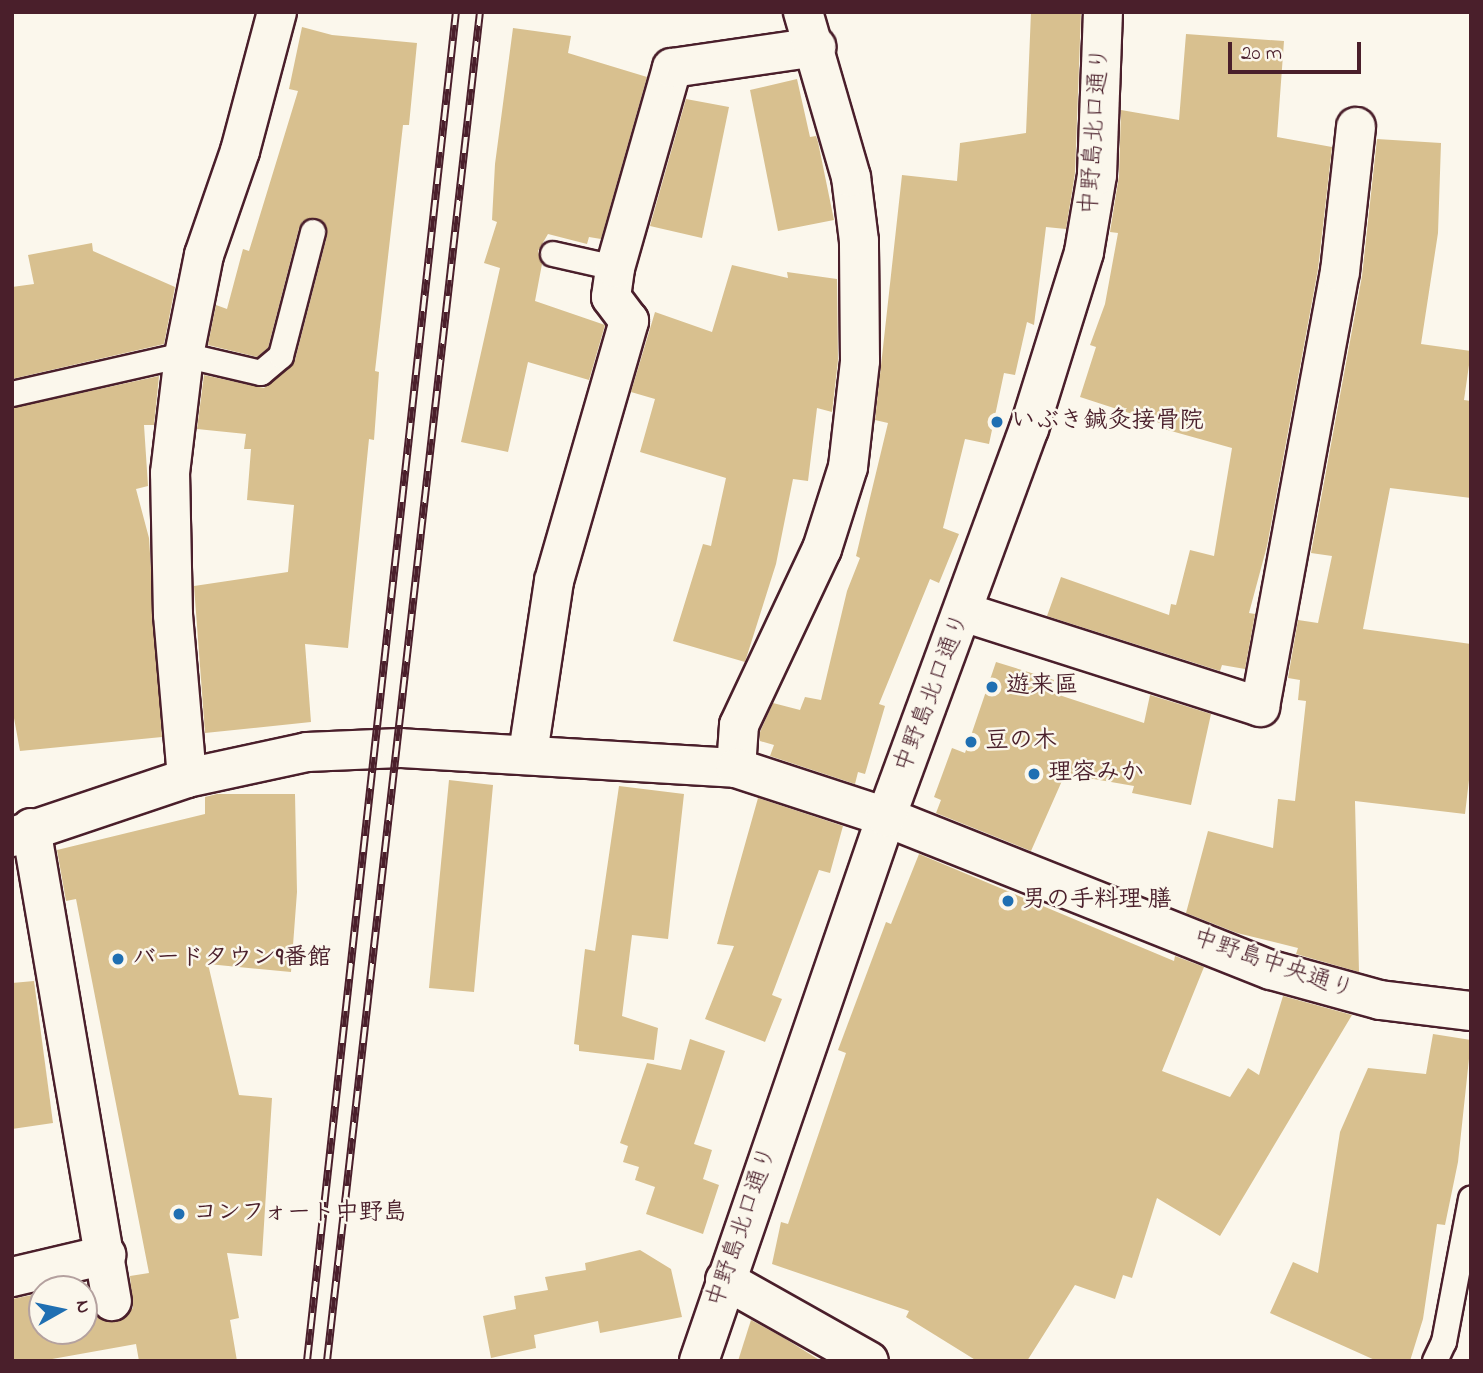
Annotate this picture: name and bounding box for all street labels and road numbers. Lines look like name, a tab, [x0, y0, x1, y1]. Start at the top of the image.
street label: 中野島北口通り	[1076, 46, 1116, 216]
street label: 中野島北口通り	[889, 609, 977, 777]
street label: 中野島中央通り	[1189, 924, 1357, 1006]
street label: 中野島北口通り	[702, 1143, 784, 1311]

